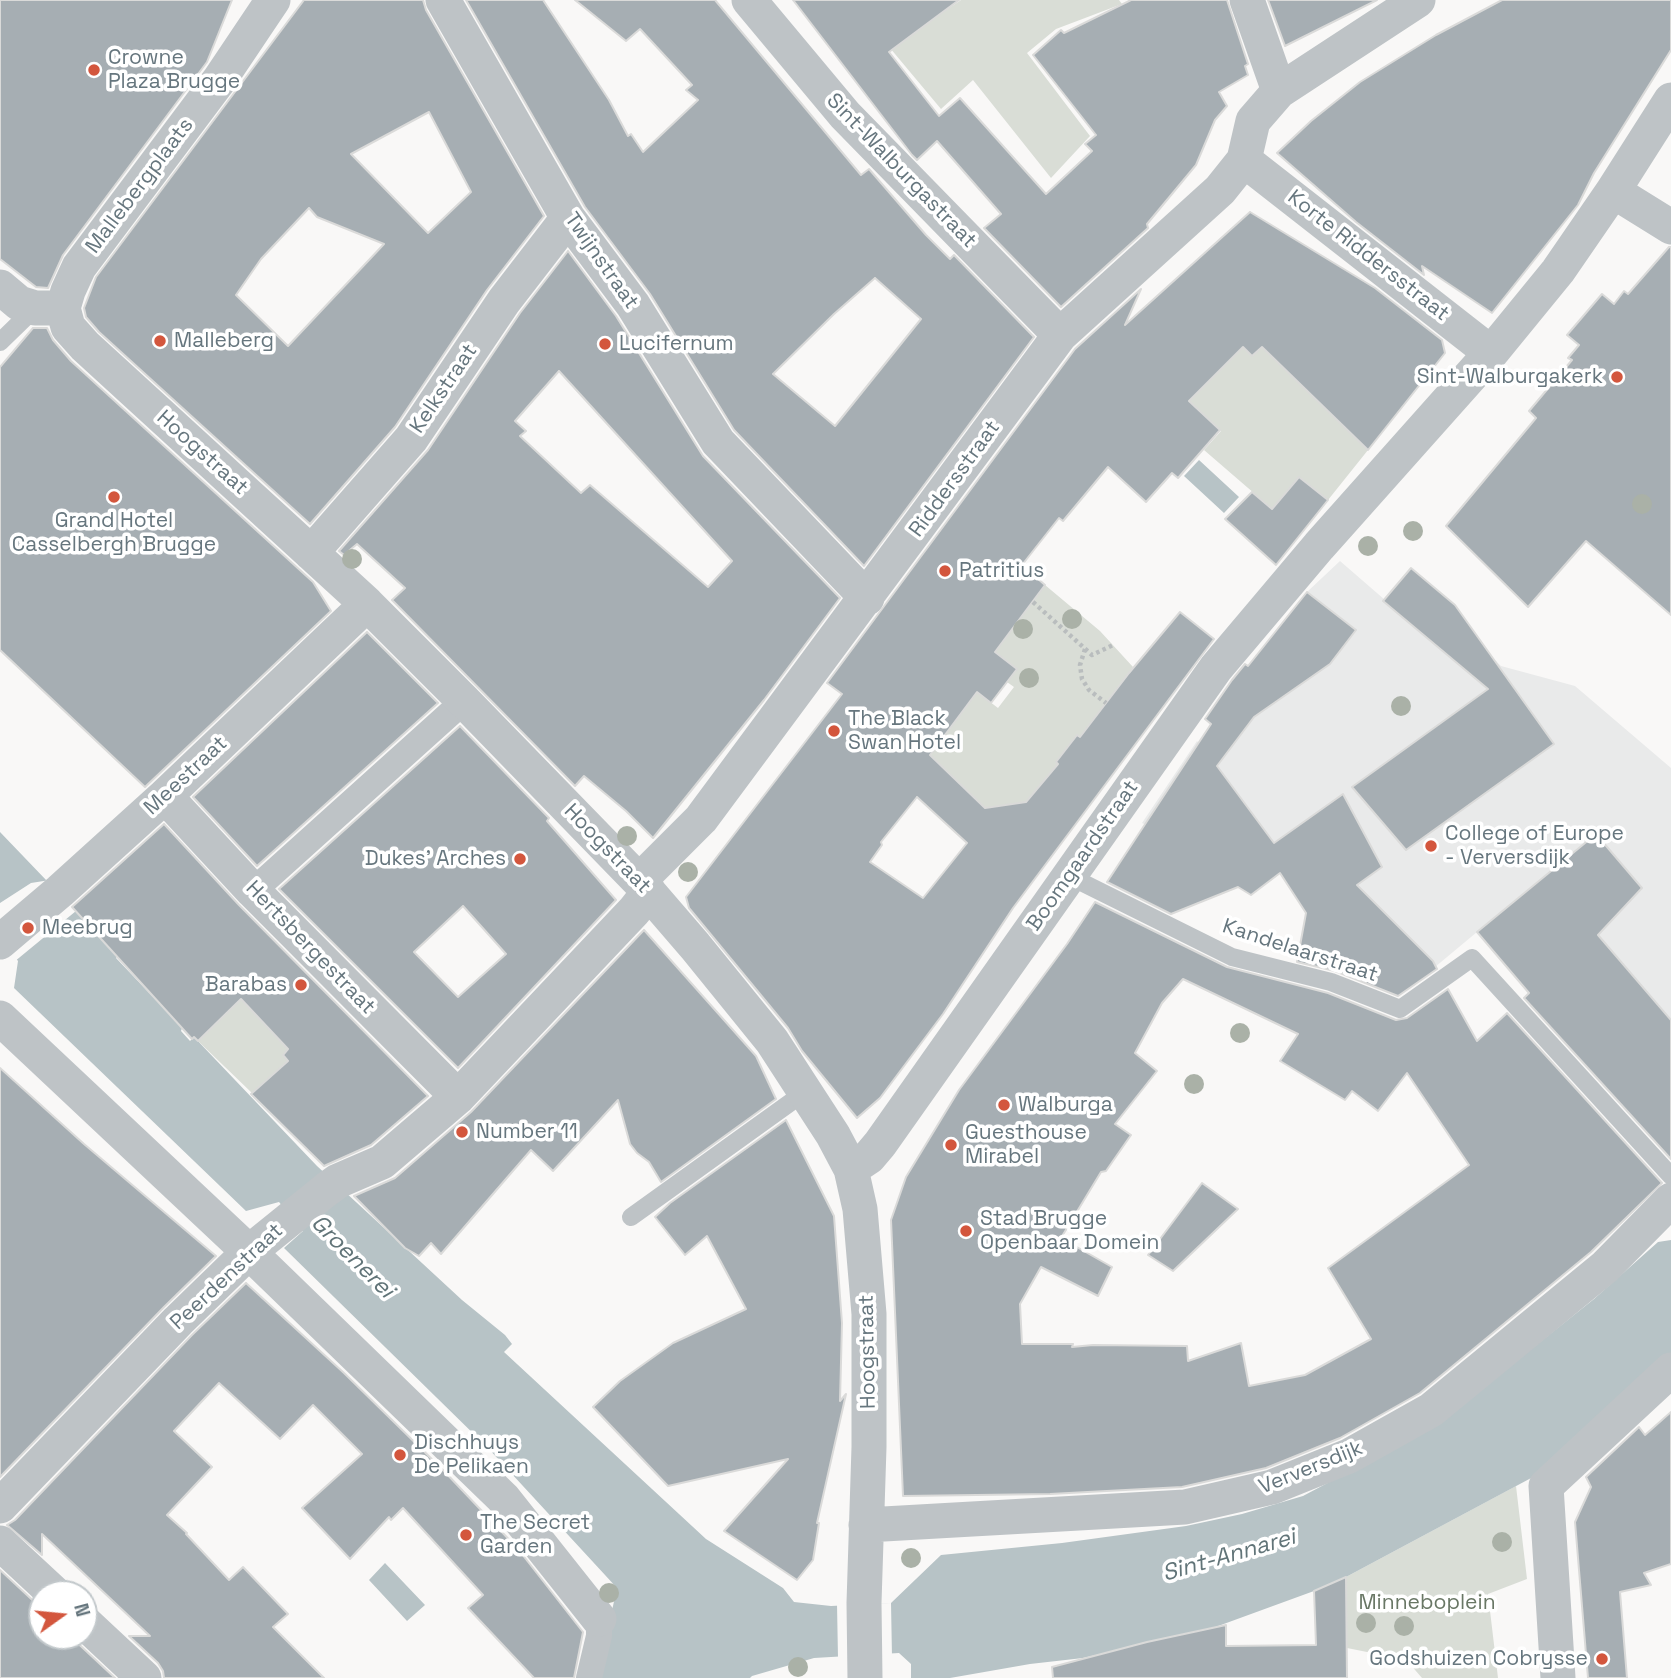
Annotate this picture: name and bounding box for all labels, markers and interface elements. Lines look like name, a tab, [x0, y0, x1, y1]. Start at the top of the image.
place label: Crowne Plaza Brugge	[108, 45, 240, 95]
marker: Crowne Plaza Brugge	[86, 62, 102, 78]
street label: Sint-Walburgastraat	[821, 89, 981, 253]
street label: Mallebergplaats	[81, 113, 199, 259]
street label: Korte Riddersstraat	[1282, 185, 1454, 327]
street label: Twijnstraat	[559, 208, 643, 314]
place label: Malleberg	[174, 328, 274, 354]
place label: Lucifernum	[619, 331, 734, 357]
marker: Malleberg	[152, 333, 168, 349]
marker: Lucifernum	[597, 336, 613, 352]
street label: Kelkstraat	[405, 340, 483, 438]
place label: Sint-Walburgakerk	[1417, 364, 1603, 390]
marker: Sint-Walburgakerk	[1609, 369, 1625, 385]
street label: Hoogstraat	[151, 405, 253, 501]
street label: Riddersstraat	[904, 416, 1006, 542]
marker: Grand Hotel Casselbergh Brugge	[106, 489, 122, 505]
place label: Grand Hotel Casselbergh Brugge	[12, 508, 216, 558]
place label: Patritius	[959, 558, 1044, 584]
marker: Patritius	[937, 563, 953, 579]
place label: The Black Swan Hotel	[848, 706, 961, 756]
marker: The Black Swan Hotel	[826, 723, 842, 739]
street label: Meestraat	[139, 731, 233, 821]
street label: Boomgaardstraat	[1022, 776, 1144, 936]
street label: Hoogstraat	[558, 799, 656, 899]
place label: College of Europe - Verversdijk	[1445, 821, 1624, 871]
marker: College of Europe - Verversdijk	[1423, 838, 1439, 854]
place label: Dukes’ Arches	[365, 846, 506, 872]
marker: Dukes’ Arches	[512, 851, 528, 867]
street label: Hertsbergestraat	[240, 876, 380, 1020]
street label: Kandelaarstraat	[1219, 914, 1381, 988]
place label: Meebrug	[42, 915, 133, 941]
marker: Meebrug	[20, 920, 36, 936]
place label: Barabas	[205, 972, 287, 998]
marker: Barabas	[293, 977, 309, 993]
place label: Walburga	[1018, 1092, 1113, 1118]
marker: Walburga	[996, 1097, 1012, 1113]
place label: Number 11	[476, 1119, 578, 1145]
place label: Guesthouse Mirabel	[965, 1120, 1087, 1170]
marker: Number 11	[454, 1124, 470, 1140]
marker: Guesthouse Mirabel	[943, 1137, 959, 1153]
place label: Stad Brugge Openbaar Domein	[980, 1206, 1159, 1256]
water label: Groenerei	[305, 1210, 399, 1304]
street label: Peerdenstraat	[165, 1218, 289, 1336]
marker: Stad Brugge Openbaar Domein	[958, 1223, 974, 1239]
street label: Hoogstraat	[854, 1295, 882, 1409]
place label: Dischhuys De Pelikaen	[414, 1430, 529, 1480]
street label: Verversdijk	[1255, 1436, 1367, 1500]
marker: Dischhuys De Pelikaen	[392, 1447, 408, 1463]
place label: The Secret Garden	[480, 1510, 590, 1560]
water label: Sint-Annarei	[1159, 1524, 1299, 1588]
marker: The Secret Garden	[458, 1527, 474, 1543]
north arrow	[28, 1580, 98, 1650]
park label: Minneboplein	[1358, 1590, 1496, 1616]
text: N	[68, 1601, 96, 1619]
place label: Godshuizen Cobrysse	[1369, 1646, 1588, 1672]
marker: Godshuizen Cobrysse	[1594, 1651, 1610, 1667]

